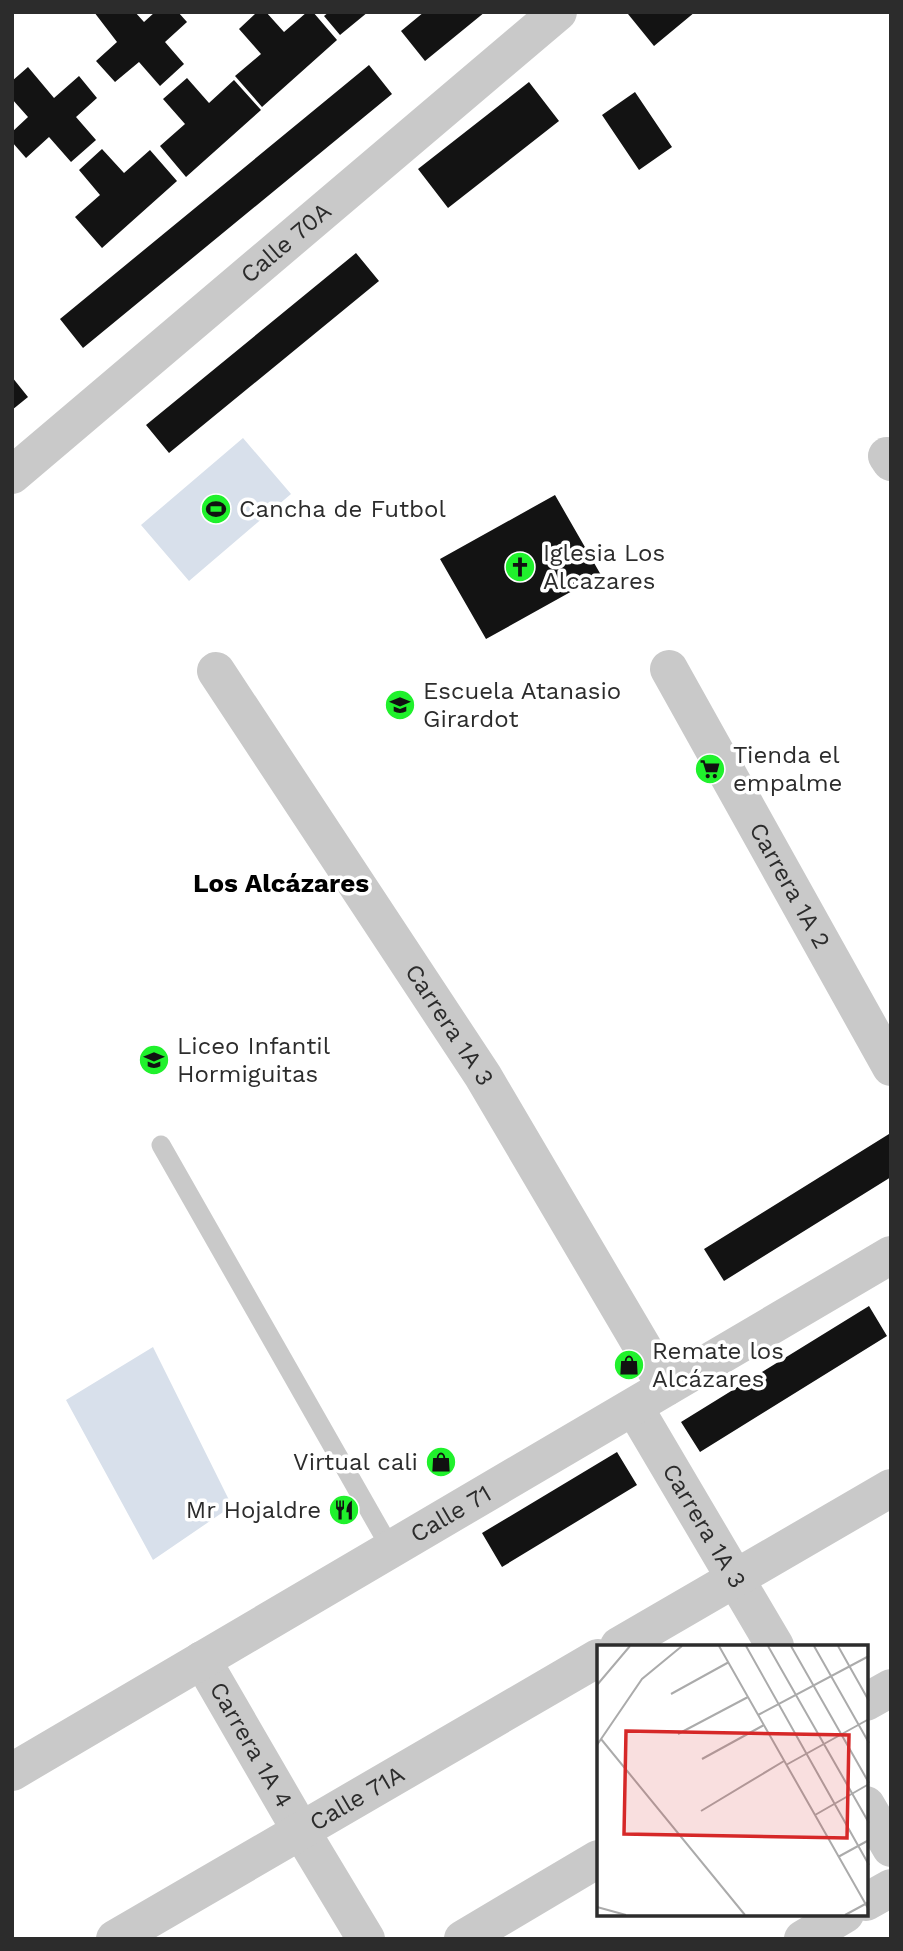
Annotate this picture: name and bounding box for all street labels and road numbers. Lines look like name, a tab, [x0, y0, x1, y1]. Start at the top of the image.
street label: Calle 70A	[235, 197, 337, 289]
street label: Carrera 1A 2	[744, 818, 836, 953]
street label: Carrera 1A 3	[399, 959, 500, 1091]
street label: Carrera 1A 3	[657, 1459, 752, 1593]
street label: Calle 71	[405, 1479, 496, 1549]
street label: Carrera 1A 4	[204, 1677, 298, 1813]
street label: Calle 71A	[305, 1760, 409, 1837]

